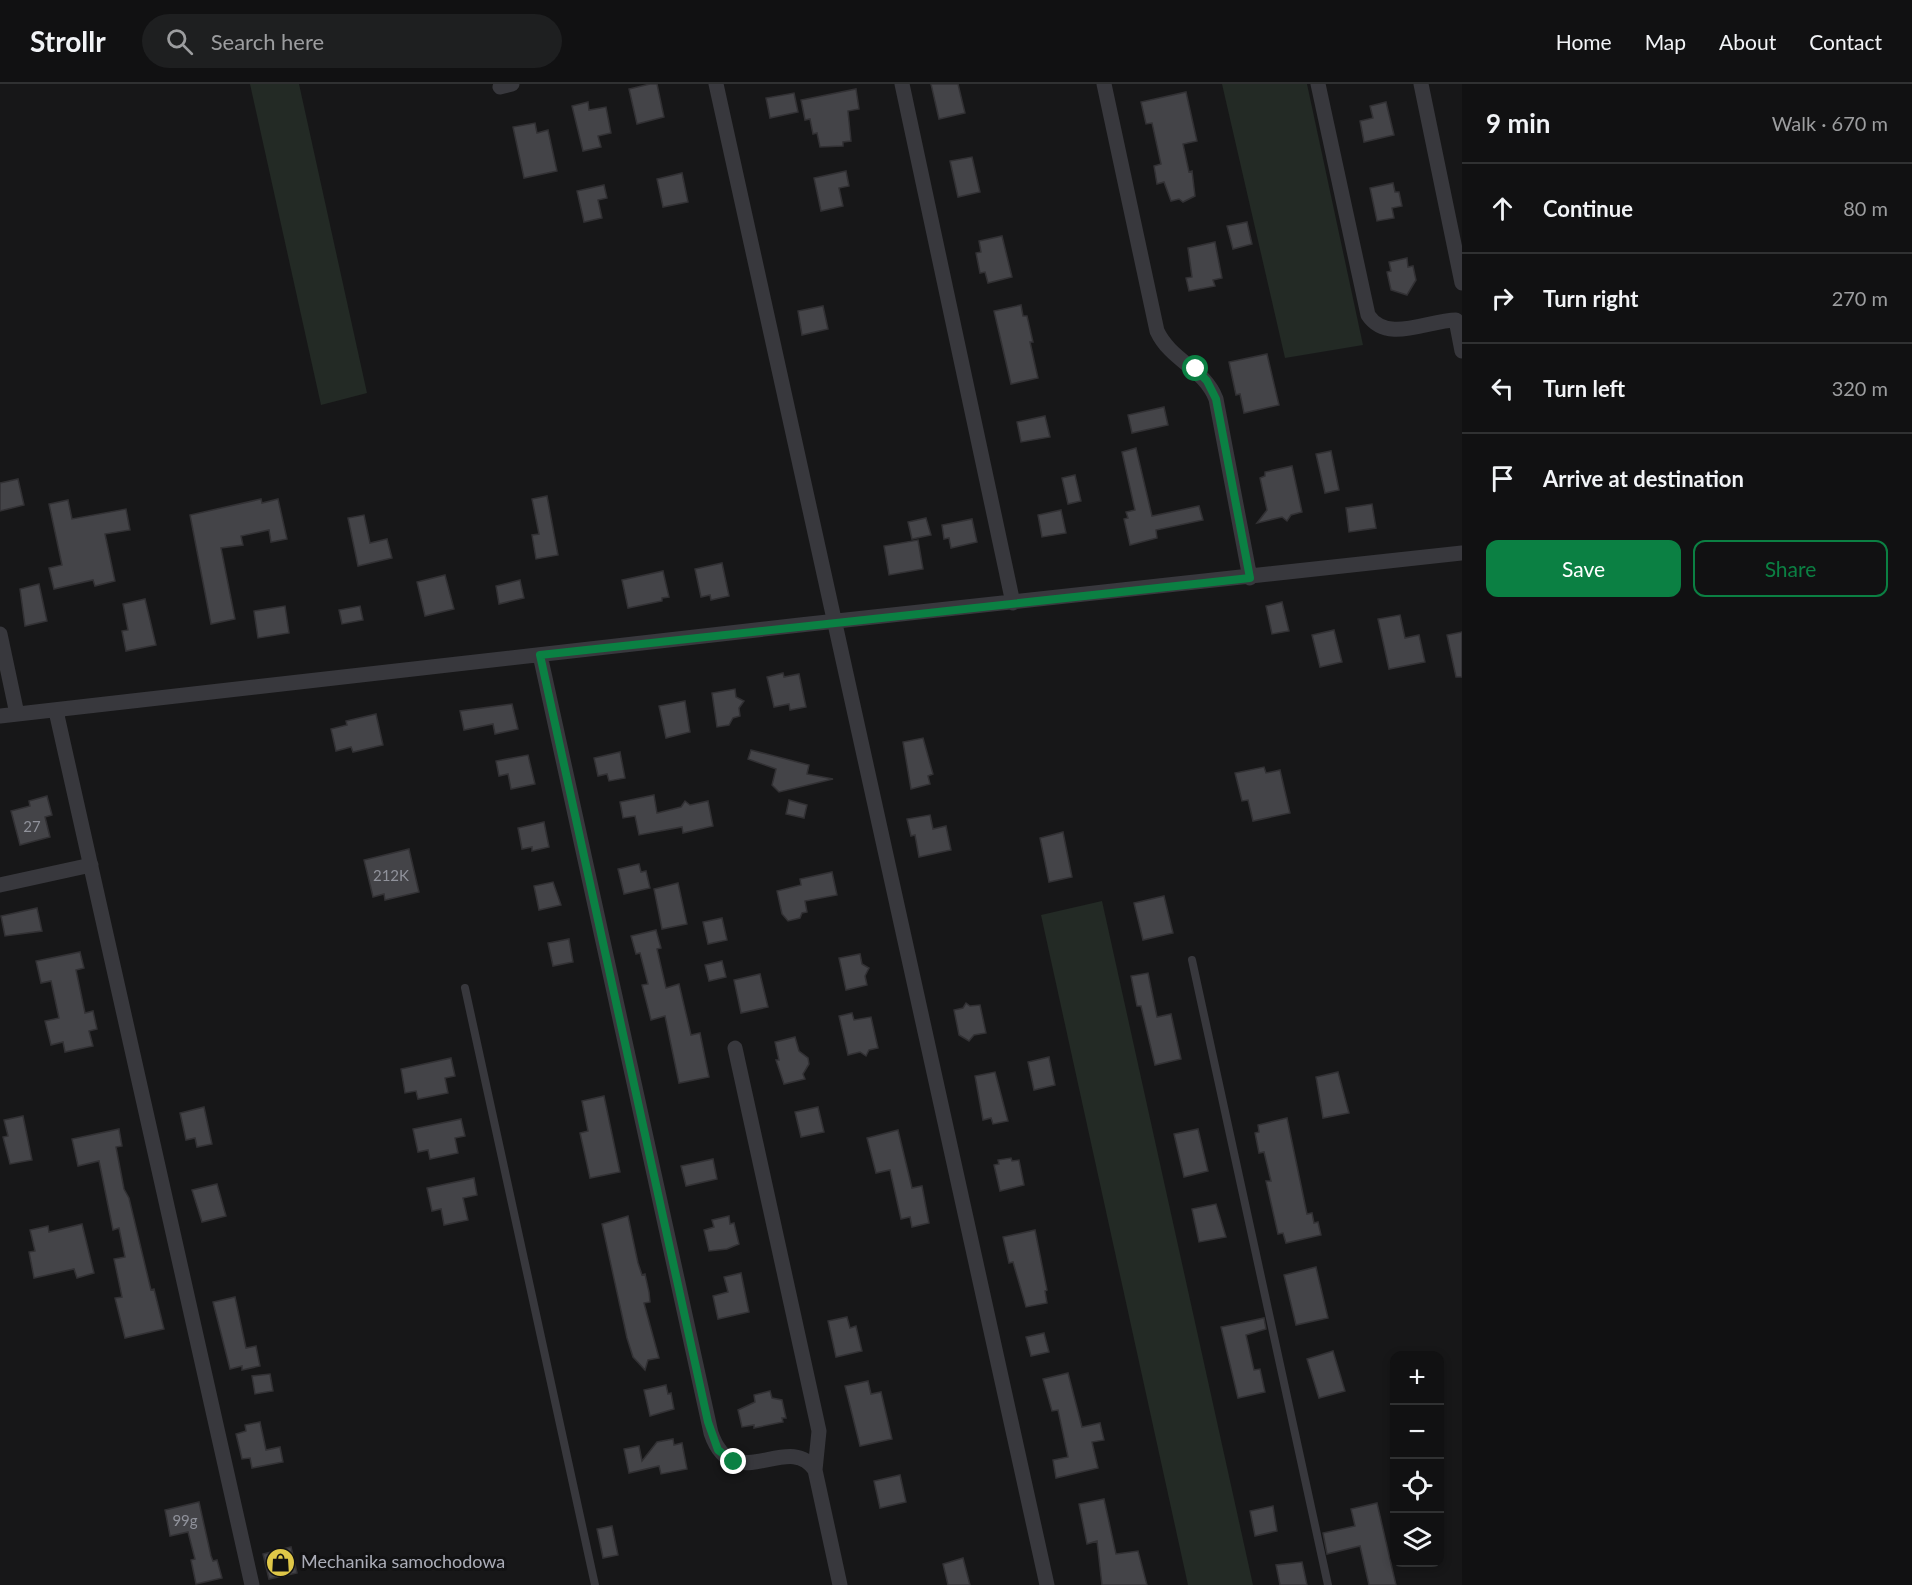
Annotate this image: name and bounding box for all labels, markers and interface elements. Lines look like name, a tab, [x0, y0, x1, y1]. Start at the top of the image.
search box	[142, 14, 562, 68]
text: Strollr	[30, 24, 106, 58]
icon: search	[163, 25, 196, 58]
text: Search here	[211, 28, 324, 55]
text: Home	[1556, 29, 1612, 54]
text: Map	[1645, 29, 1686, 54]
text: About	[1719, 29, 1776, 54]
text: Contact	[1809, 29, 1882, 54]
text: 9 min	[1486, 107, 1550, 139]
text: Walk · 670 m	[1772, 111, 1888, 135]
icon: ahead	[1486, 192, 1519, 225]
text: Continue	[1543, 195, 1633, 222]
text: 80 m	[1843, 196, 1888, 220]
icon: right	[1486, 282, 1519, 315]
text: Turn right	[1543, 285, 1638, 312]
text: 270 m	[1832, 286, 1888, 310]
route start	[1182, 355, 1208, 381]
icon: left	[1486, 372, 1519, 405]
text: Turn left	[1543, 375, 1625, 402]
text: 320 m	[1832, 376, 1888, 400]
icon: arrive	[1486, 462, 1519, 495]
text: Arrive at destination	[1543, 465, 1744, 492]
button: Save	[1486, 540, 1681, 597]
button: Share	[1693, 540, 1888, 597]
house number: 27	[23, 817, 41, 835]
house number: 212K	[373, 866, 409, 884]
map controls	[1390, 1351, 1444, 1567]
button: +	[1390, 1351, 1444, 1405]
button: −	[1390, 1405, 1444, 1459]
route end	[720, 1448, 746, 1474]
button: locate	[1390, 1459, 1444, 1513]
house number: 99g	[172, 1511, 198, 1529]
button: layers	[1390, 1513, 1444, 1567]
shop icon: Mechanika samochodowa	[264, 1546, 296, 1578]
place label: Mechanika samochodowa	[301, 1550, 505, 1572]

